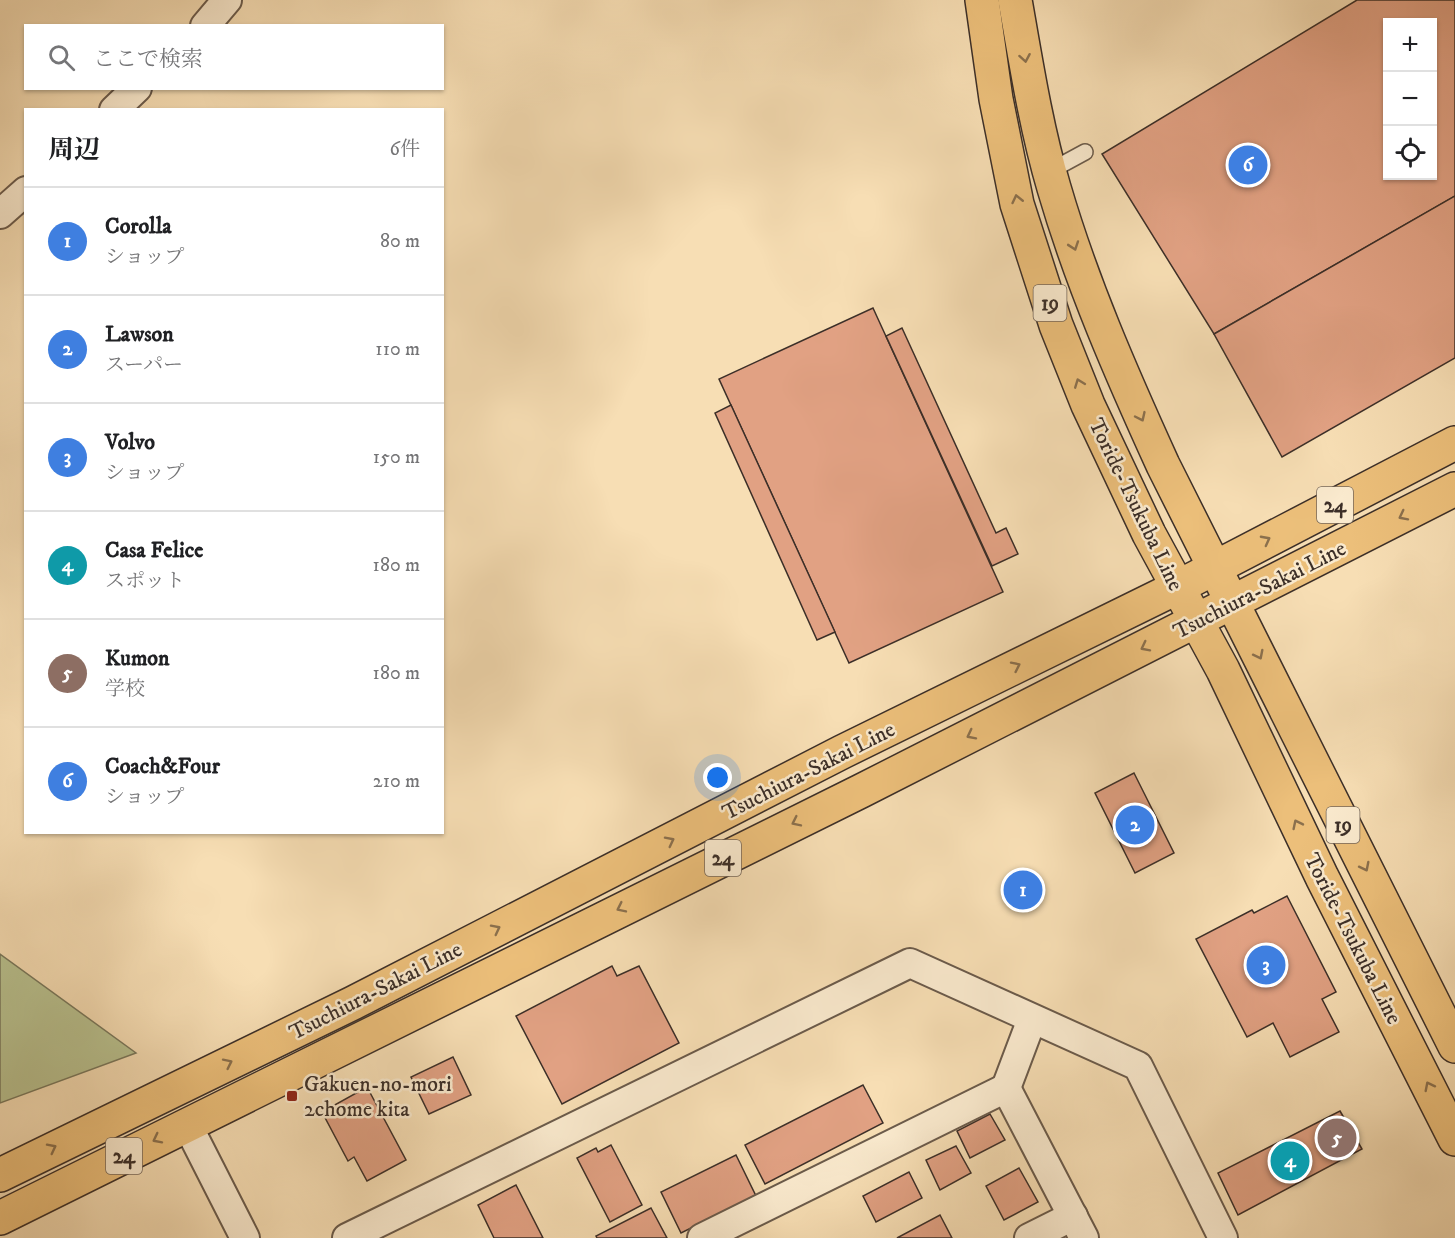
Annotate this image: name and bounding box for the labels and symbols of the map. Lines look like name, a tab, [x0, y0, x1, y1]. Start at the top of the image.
one-way arrow	[1018, 53, 1030, 62]
pin: 6	[1228, 142, 1268, 188]
one-way arrow	[1011, 194, 1024, 204]
one-way arrow	[1066, 240, 1079, 251]
road number: 19	[1034, 285, 1066, 321]
one-way arrow	[1074, 379, 1087, 389]
one-way arrow	[1134, 411, 1146, 422]
street label: Toride-Tsukuba Line	[1082, 414, 1189, 595]
road number: 24	[1317, 487, 1353, 523]
one-way arrow	[1398, 508, 1409, 520]
street label: Tsuchiura-Sakai Line	[1169, 535, 1350, 646]
one-way arrow	[1260, 536, 1270, 547]
one-way arrow	[1140, 640, 1151, 652]
one-way arrow	[1252, 649, 1263, 659]
one-way arrow	[1010, 662, 1021, 674]
street label: Tsuchiura-Sakai Line	[718, 716, 899, 827]
one-way arrow	[966, 728, 977, 740]
your location	[703, 763, 732, 792]
pin: 2	[1116, 802, 1154, 848]
road number: 19	[1326, 807, 1360, 843]
one-way arrow	[792, 815, 803, 827]
one-way arrow	[1293, 820, 1304, 831]
one-way arrow	[663, 836, 674, 848]
road number: 24	[705, 840, 741, 876]
street label: Toride-Tsukuba Line	[1298, 849, 1407, 1029]
one-way arrow	[1357, 861, 1369, 872]
pin: 1	[1004, 868, 1042, 912]
one-way arrow	[617, 901, 628, 913]
one-way arrow	[490, 925, 501, 937]
street label: Tsuchiura-Sakai Line	[285, 936, 466, 1047]
pin: 3	[1246, 942, 1286, 988]
one-way arrow	[221, 1059, 232, 1071]
place label: Gakuen-no-mori 2chome kita	[304, 1071, 452, 1123]
one-way arrow	[1424, 1082, 1436, 1093]
marker: Gakuen-no-mori 2chome kita	[285, 1089, 299, 1103]
pin: 5	[1318, 1116, 1356, 1160]
one-way arrow	[153, 1131, 164, 1143]
road number: 24	[106, 1138, 142, 1174]
pin: 4	[1270, 1138, 1310, 1184]
one-way arrow	[46, 1144, 57, 1156]

